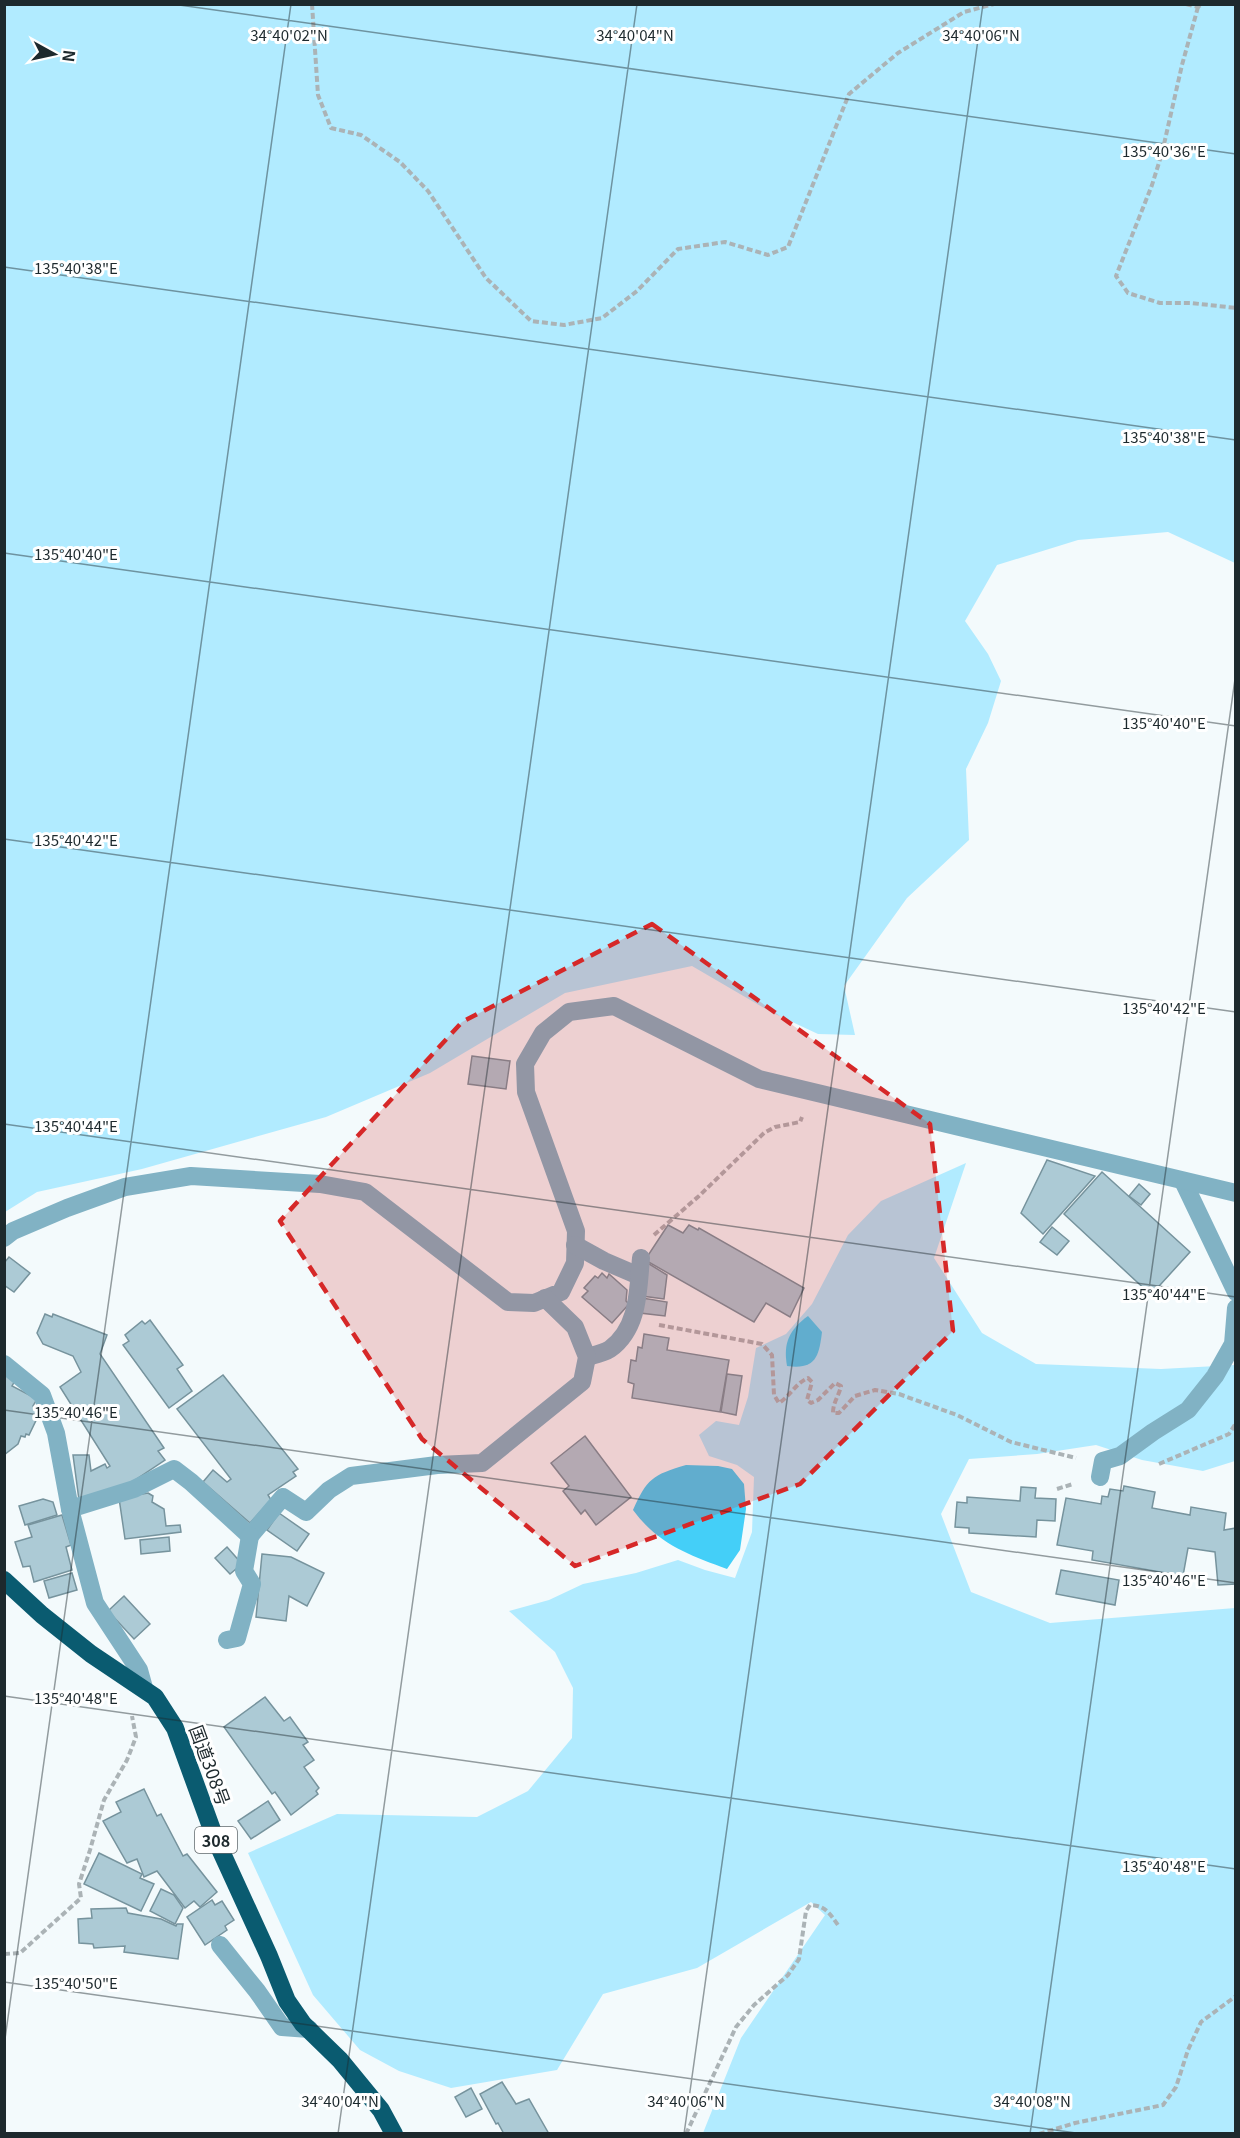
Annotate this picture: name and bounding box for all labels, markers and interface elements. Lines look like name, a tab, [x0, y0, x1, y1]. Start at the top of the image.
north arrow	[24, 24, 84, 84]
text: 34°40'02"N	[250, 24, 328, 45]
text: 34°40'04"N	[596, 24, 674, 45]
text: 34°40'06"N	[942, 24, 1020, 45]
text: N	[57, 49, 83, 64]
text: 135°40'36"E	[1122, 140, 1206, 161]
text: 135°40'38"E	[34, 257, 118, 278]
text: 135°40'38"E	[1122, 426, 1206, 447]
text: 135°40'40"E	[34, 543, 118, 564]
text: 135°40'40"E	[1122, 712, 1206, 733]
text: 135°40'42"E	[34, 829, 118, 850]
text: 135°40'42"E	[1122, 997, 1206, 1018]
text: 135°40'44"E	[34, 1115, 118, 1136]
text: 135°40'44"E	[1122, 1283, 1206, 1304]
text: 135°40'46"E	[34, 1401, 118, 1422]
text: 135°40'46"E	[1122, 1569, 1206, 1590]
text: 135°40'48"E	[34, 1687, 118, 1708]
street label: 国道308号	[184, 1721, 238, 1809]
road number: 308	[195, 1827, 237, 1853]
text: 135°40'48"E	[1122, 1855, 1206, 1876]
text: 135°40'50"E	[34, 1972, 118, 1993]
text: 34°40'04"N	[301, 2090, 379, 2111]
text: 34°40'06"N	[647, 2090, 725, 2111]
text: 34°40'08"N	[993, 2090, 1071, 2111]

